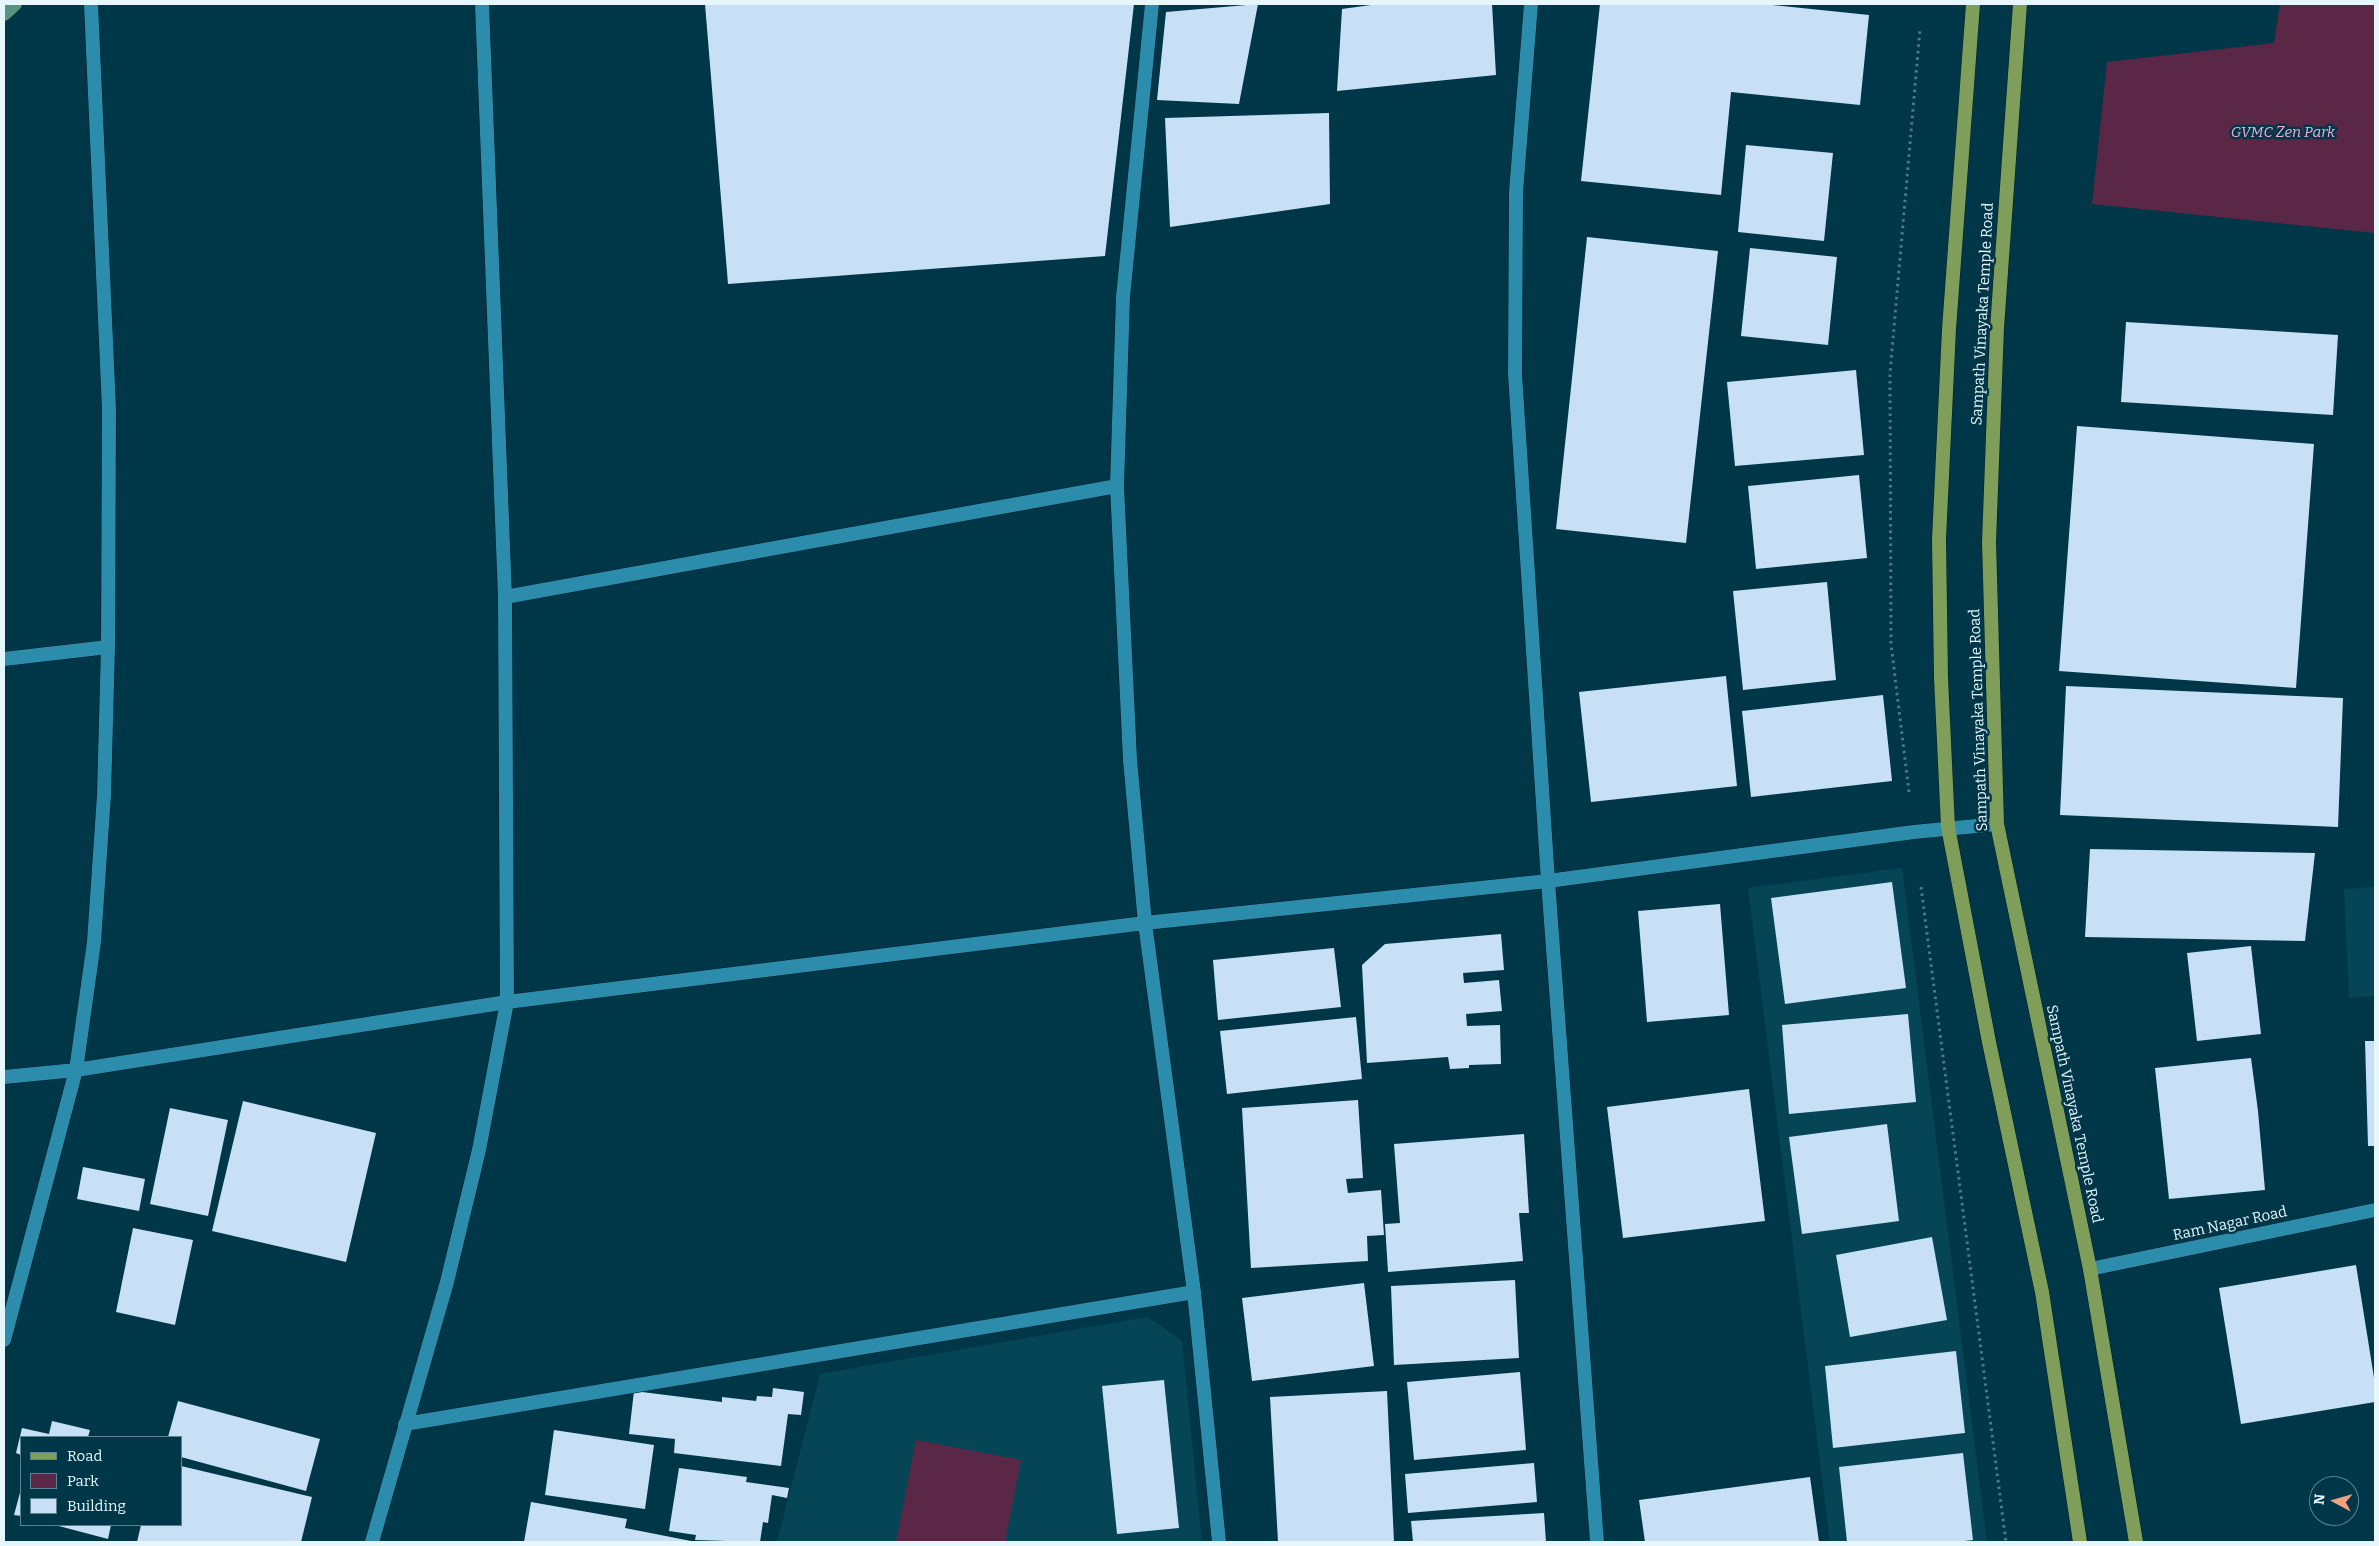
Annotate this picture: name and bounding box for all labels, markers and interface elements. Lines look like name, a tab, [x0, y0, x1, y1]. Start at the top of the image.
park label: GVMC Zen Park	[2231, 124, 2335, 142]
street label: Sampath Vinayaka Temple Road	[1968, 202, 1998, 426]
street label: Sampath Vinayaka Temple Road	[1966, 608, 1992, 832]
street label: Sampath Vinayaka Temple Road	[2042, 1003, 2106, 1225]
street label: Ram Nagar Road	[2171, 1203, 2289, 1245]
legend	[20, 1436, 182, 1526]
text: Road	[67, 1447, 102, 1465]
text: Park	[67, 1472, 99, 1490]
north arrow	[2309, 1476, 2359, 1526]
text: N	[2311, 1493, 2329, 1506]
text: Building	[67, 1497, 126, 1515]

